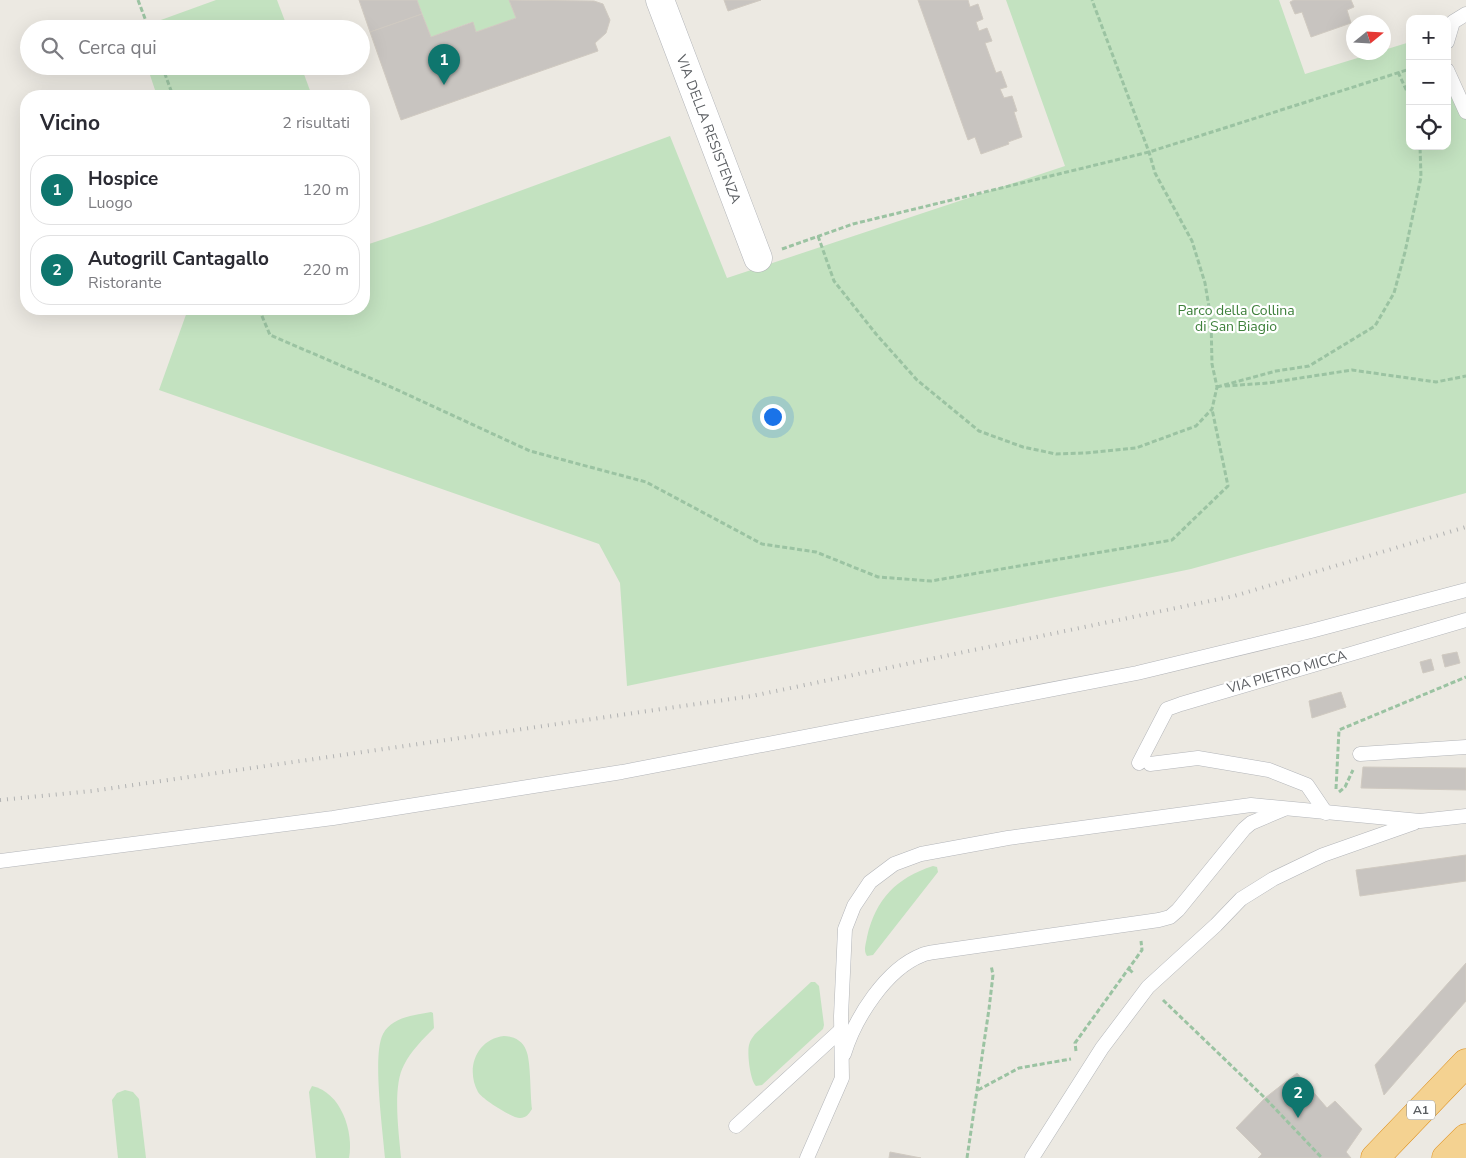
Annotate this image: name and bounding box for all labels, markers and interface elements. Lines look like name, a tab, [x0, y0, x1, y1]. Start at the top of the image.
north arrow	[1346, 15, 1391, 60]
map controls	[1406, 15, 1451, 150]
button: +	[1406, 15, 1451, 60]
search box	[20, 20, 370, 75]
icon: search	[38, 34, 66, 62]
text: Cerca qui	[78, 35, 157, 61]
pin: 1	[428, 44, 460, 85]
street label: VIA DELLA RESISTENZA	[672, 51, 746, 206]
button: −	[1406, 60, 1451, 105]
button: locate	[1406, 105, 1451, 150]
text: Vicino	[40, 109, 100, 137]
text: 2 risultati	[282, 112, 350, 134]
text: Hospice	[88, 166, 158, 192]
text: 1	[52, 179, 62, 201]
text: 120 m	[302, 179, 349, 201]
text: Luogo	[88, 192, 133, 214]
text: Autogrill Cantagallo	[88, 246, 269, 272]
text: 2	[52, 259, 62, 281]
text: 220 m	[302, 259, 349, 281]
text: Ristorante	[88, 272, 162, 294]
park label: Parco della Collina di San Biagio	[1177, 301, 1295, 336]
your location	[760, 404, 786, 430]
street label: VIA PIETRO MICCA	[1224, 646, 1349, 698]
pin: 2	[1282, 1077, 1314, 1118]
road number: A1	[1407, 1100, 1435, 1120]

